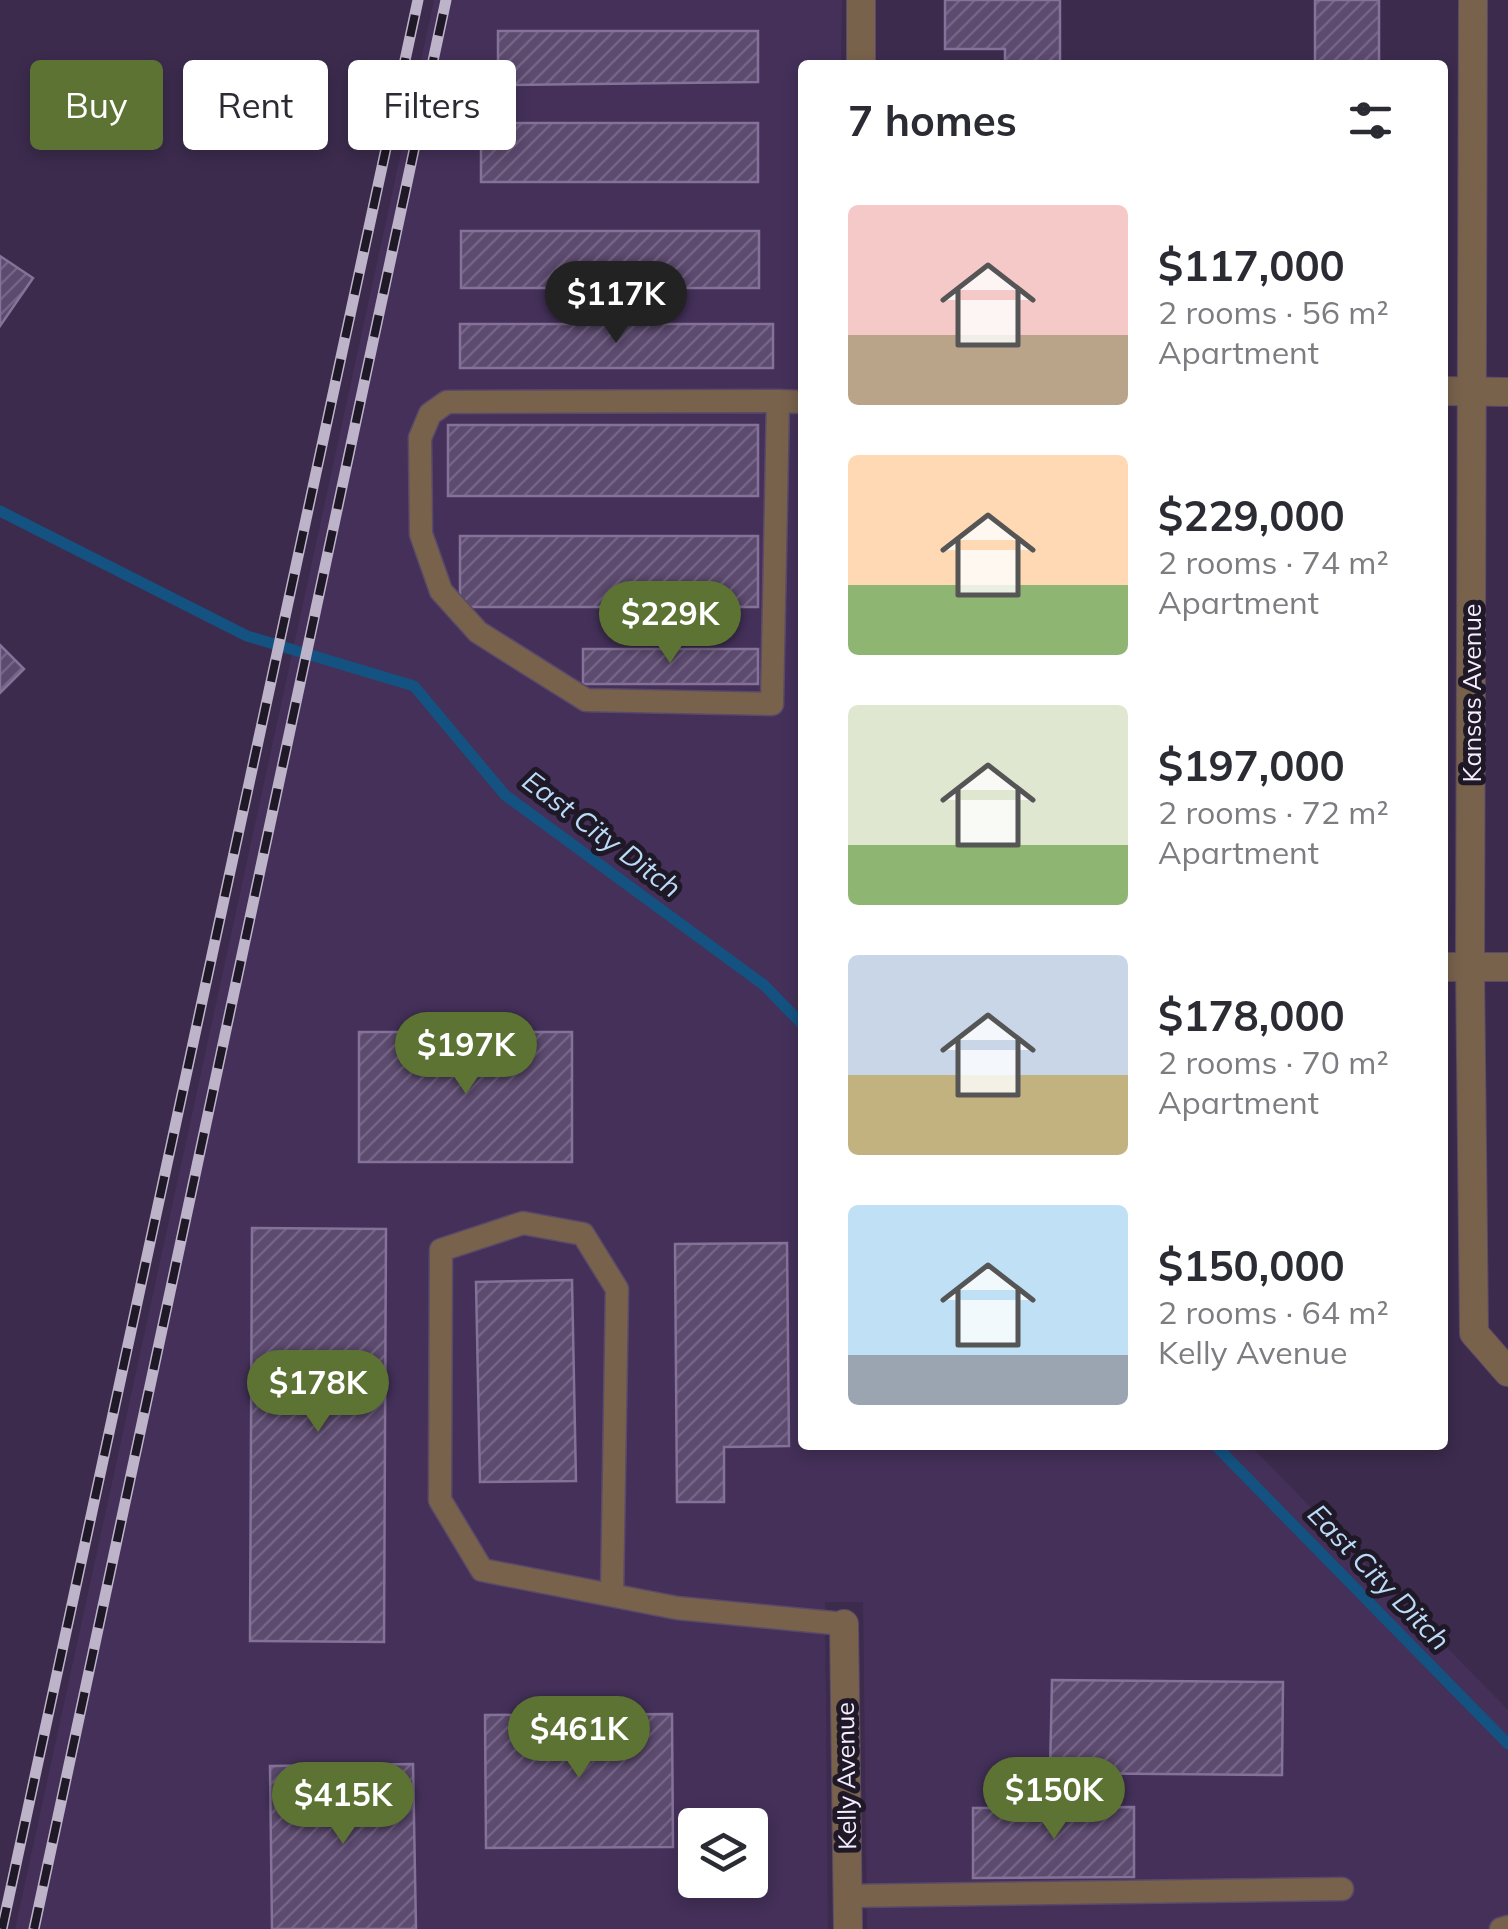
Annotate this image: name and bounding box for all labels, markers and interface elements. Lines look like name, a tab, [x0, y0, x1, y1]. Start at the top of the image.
chip: Buy	[30, 60, 163, 150]
chip: Rent	[183, 60, 328, 150]
chip: Filters	[348, 60, 516, 150]
icon: filters	[1343, 93, 1398, 148]
text: 7 homes	[848, 94, 1017, 147]
text: $117,000	[1158, 239, 1345, 292]
icon: home	[928, 245, 1048, 365]
pin: $117K	[546, 261, 686, 346]
text: $117K	[567, 273, 665, 313]
text: 2 rooms · 56 m²	[1158, 292, 1389, 332]
text: Apartment	[1158, 332, 1319, 372]
text: $229,000	[1158, 489, 1345, 542]
icon: home	[928, 495, 1048, 615]
text: 2 rooms · 74 m²	[1158, 542, 1389, 582]
pin: $229K	[600, 581, 740, 666]
text: Apartment	[1158, 582, 1319, 622]
text: $229K	[621, 593, 719, 633]
street label: Kansas Avenue	[1456, 604, 1487, 782]
text: $197,000	[1158, 739, 1345, 792]
icon: home	[928, 745, 1048, 865]
water label: East City Ditch	[516, 763, 688, 905]
text: 2 rooms · 72 m²	[1158, 792, 1389, 832]
text: Apartment	[1158, 832, 1319, 872]
text: $178,000	[1158, 989, 1345, 1042]
icon: home	[928, 995, 1048, 1115]
pin: $197K	[396, 1012, 536, 1097]
text: $197K	[417, 1024, 515, 1064]
text: 2 rooms · 70 m²	[1158, 1042, 1389, 1082]
text: Apartment	[1158, 1082, 1319, 1122]
text: $150,000	[1158, 1239, 1345, 1292]
icon: home	[928, 1245, 1048, 1365]
text: 2 rooms · 64 m²	[1158, 1292, 1389, 1332]
text: Kelly Avenue	[1158, 1332, 1347, 1372]
pin: $178K	[248, 1350, 388, 1435]
text: $178K	[269, 1362, 367, 1402]
water label: East City Ditch	[1301, 1496, 1458, 1657]
pin: $461K	[509, 1696, 649, 1781]
street label: Kelly Avenue	[829, 1702, 862, 1850]
text: $461K	[530, 1708, 628, 1748]
pin: $150K	[984, 1757, 1124, 1842]
pin: $415K	[273, 1762, 413, 1847]
text: $150K	[1005, 1769, 1103, 1809]
text: $415K	[294, 1774, 392, 1814]
map controls	[678, 1808, 768, 1898]
button: layers	[678, 1808, 768, 1898]

